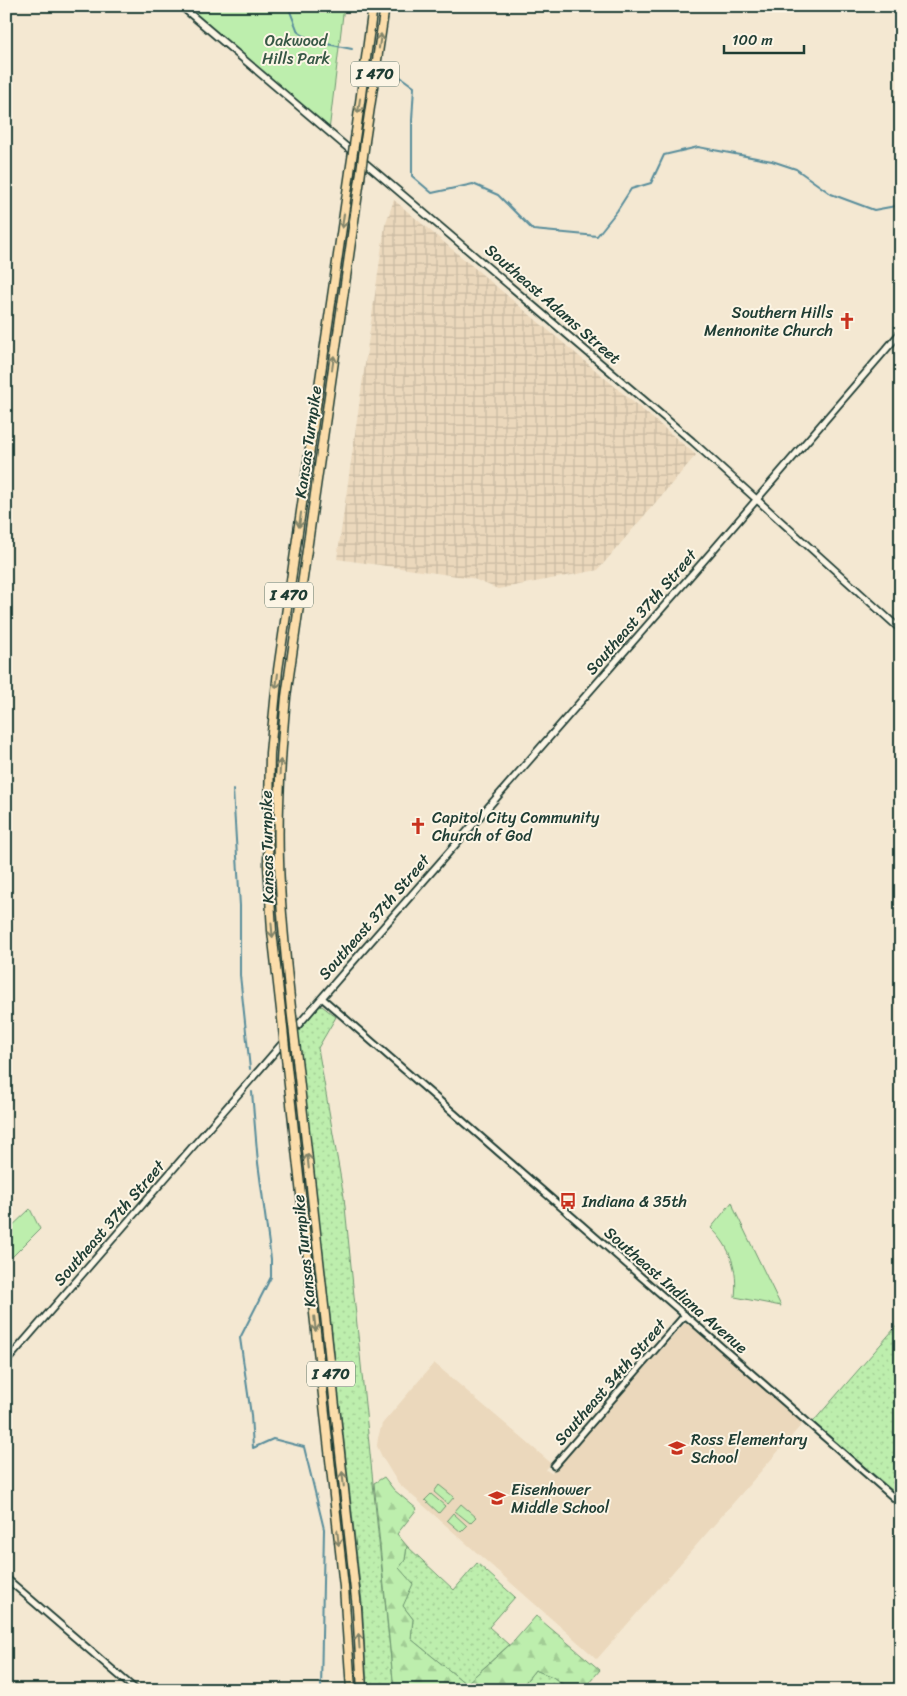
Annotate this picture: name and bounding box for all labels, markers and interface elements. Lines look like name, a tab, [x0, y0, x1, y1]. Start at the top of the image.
scale bar	[724, 22, 804, 54]
park label: Oakwood Hills Park	[262, 26, 331, 73]
text: 100 m	[732, 27, 773, 53]
one-way arrow	[375, 33, 385, 49]
road number: I 470	[351, 62, 399, 86]
one-way arrow	[354, 98, 364, 114]
one-way arrow	[338, 212, 348, 228]
street label: Southeast Adams Street	[478, 236, 628, 372]
place label: Southern Hills Mennonite Church	[704, 298, 834, 345]
church icon: Southern Hills Mennonite Church	[837, 311, 857, 331]
one-way arrow	[329, 356, 339, 372]
street label: Kansas Turnpike	[286, 384, 330, 500]
one-way arrow	[295, 512, 305, 528]
street label: Southeast 37th Street	[578, 542, 705, 682]
road number: I 470	[265, 582, 313, 608]
one-way arrow	[272, 673, 282, 689]
one-way arrow	[275, 759, 285, 776]
street label: Kansas Turnpike	[252, 790, 282, 904]
place label: Capitol City Community Church of God	[432, 803, 600, 850]
church icon: Capitol City Community Church of God	[408, 816, 428, 836]
street label: Southeast 37th Street	[311, 847, 438, 987]
one-way arrow	[267, 922, 277, 938]
street label: Southeast 37th Street	[46, 1153, 173, 1293]
one-way arrow	[303, 1154, 313, 1170]
place label: Indiana & 35th	[581, 1187, 687, 1216]
bus stop icon: Indiana & 35th	[558, 1191, 578, 1211]
street label: Kansas Turnpike	[284, 1193, 324, 1309]
street label: Southeast Indiana Avenue	[597, 1219, 755, 1361]
street label: Southeast 34th Street	[546, 1312, 674, 1452]
one-way arrow	[310, 1316, 320, 1332]
road number: I 470	[307, 1362, 355, 1386]
place label: Ross Elementary School	[691, 1425, 808, 1472]
school or university icon: Ross Elementary School	[667, 1438, 687, 1458]
one-way arrow	[338, 1472, 348, 1488]
place label: Eisenhower Middle School	[511, 1475, 610, 1522]
school or university icon: Eisenhower Middle School	[487, 1488, 507, 1508]
one-way arrow	[333, 1529, 343, 1545]
one-way arrow	[355, 1633, 364, 1649]

